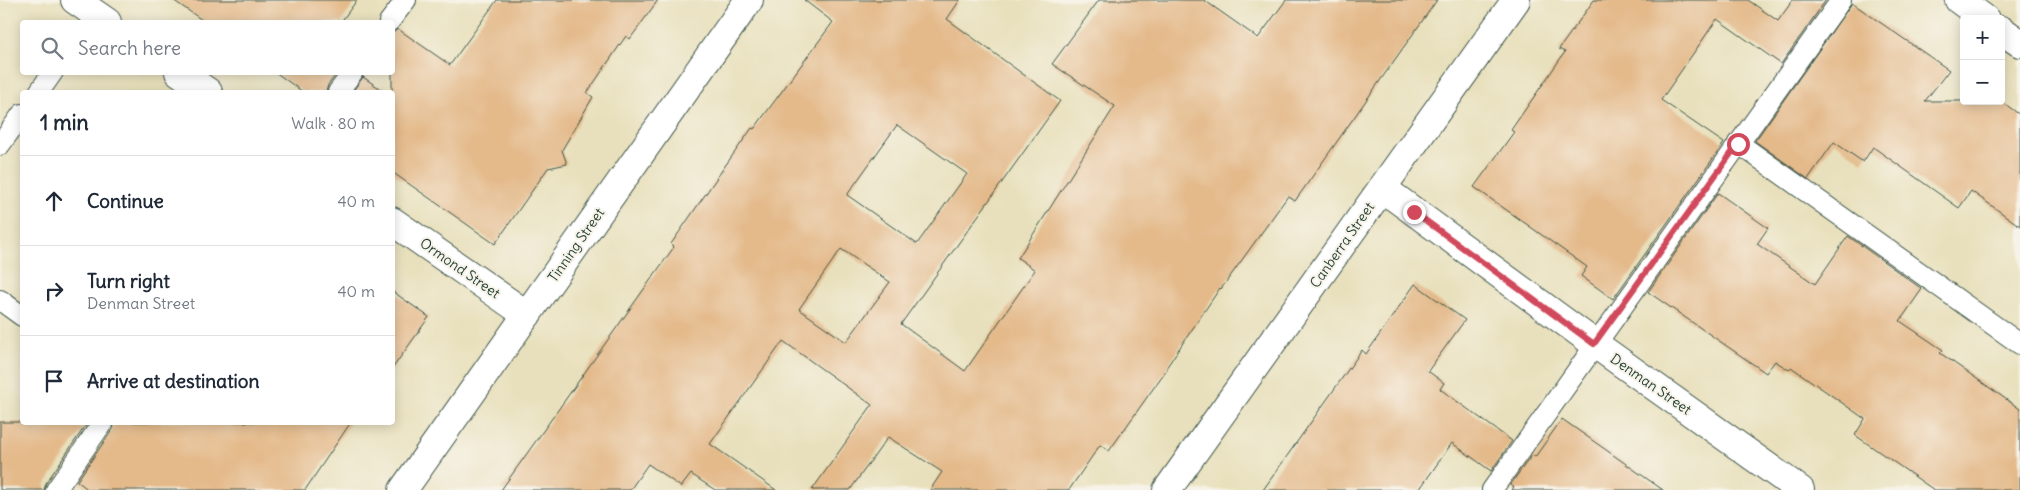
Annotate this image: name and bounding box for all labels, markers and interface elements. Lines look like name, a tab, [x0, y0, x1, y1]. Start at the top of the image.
map controls	[1960, 15, 2005, 105]
button: +	[1960, 15, 2005, 60]
search box	[20, 20, 395, 75]
icon: search	[38, 34, 66, 62]
text: Search here	[78, 36, 181, 60]
button: −	[1960, 60, 2005, 105]
text: 1 min	[40, 109, 89, 136]
text: Walk · 80 m	[291, 113, 375, 133]
route start	[1727, 133, 1750, 156]
icon: ahead	[40, 187, 68, 215]
text: Continue	[87, 189, 164, 213]
text: 40 m	[337, 191, 375, 211]
street label: Canberra Street	[1306, 198, 1378, 291]
route end	[1403, 201, 1426, 224]
street label: Tinning Street	[544, 204, 608, 286]
street label: Ormond Street	[416, 234, 504, 302]
text: Turn right	[87, 269, 170, 293]
icon: right	[40, 277, 68, 305]
text: 40 m	[337, 281, 375, 301]
text: Denman Street	[87, 293, 195, 313]
street label: Denman Street	[1607, 349, 1695, 419]
icon: arrive	[40, 367, 68, 395]
text: Arrive at destination	[87, 369, 260, 393]

